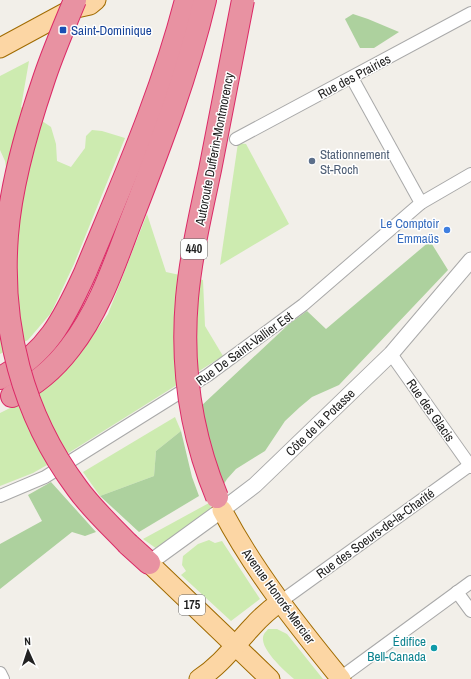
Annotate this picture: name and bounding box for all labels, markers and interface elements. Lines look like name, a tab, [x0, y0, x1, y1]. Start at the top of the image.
place label: Saint-Dominique	[71, 22, 152, 39]
marker: Saint-Dominique	[58, 25, 68, 35]
street label: Rue des Prairies	[315, 50, 394, 103]
street label: Autoroute Dufferin-Montmorency	[191, 71, 238, 228]
place label: Stationnement St-Roch	[320, 146, 389, 178]
marker: Stationnement St-Roch	[307, 156, 317, 166]
place label: Le Comptoir Emmaüs	[380, 215, 439, 247]
marker: Le Comptoir Emmaüs	[442, 225, 452, 235]
road number: 440	[181, 239, 207, 259]
street label: Rue De Saint-Vallier Est	[193, 308, 296, 389]
street label: Rue des Glacis	[403, 376, 458, 445]
street label: Côte de la Potasse	[282, 385, 359, 460]
street label: Rue des Soeurs-de-la-Charité	[313, 485, 438, 582]
street label: Avenue Honoré-Mercier	[238, 545, 319, 648]
road number: 175	[179, 595, 205, 615]
north arrow	[8, 631, 48, 671]
place label: Édifice Bell-Canada	[367, 633, 426, 665]
text: N	[24, 634, 31, 648]
marker: Édifice Bell-Canada	[429, 643, 439, 653]

